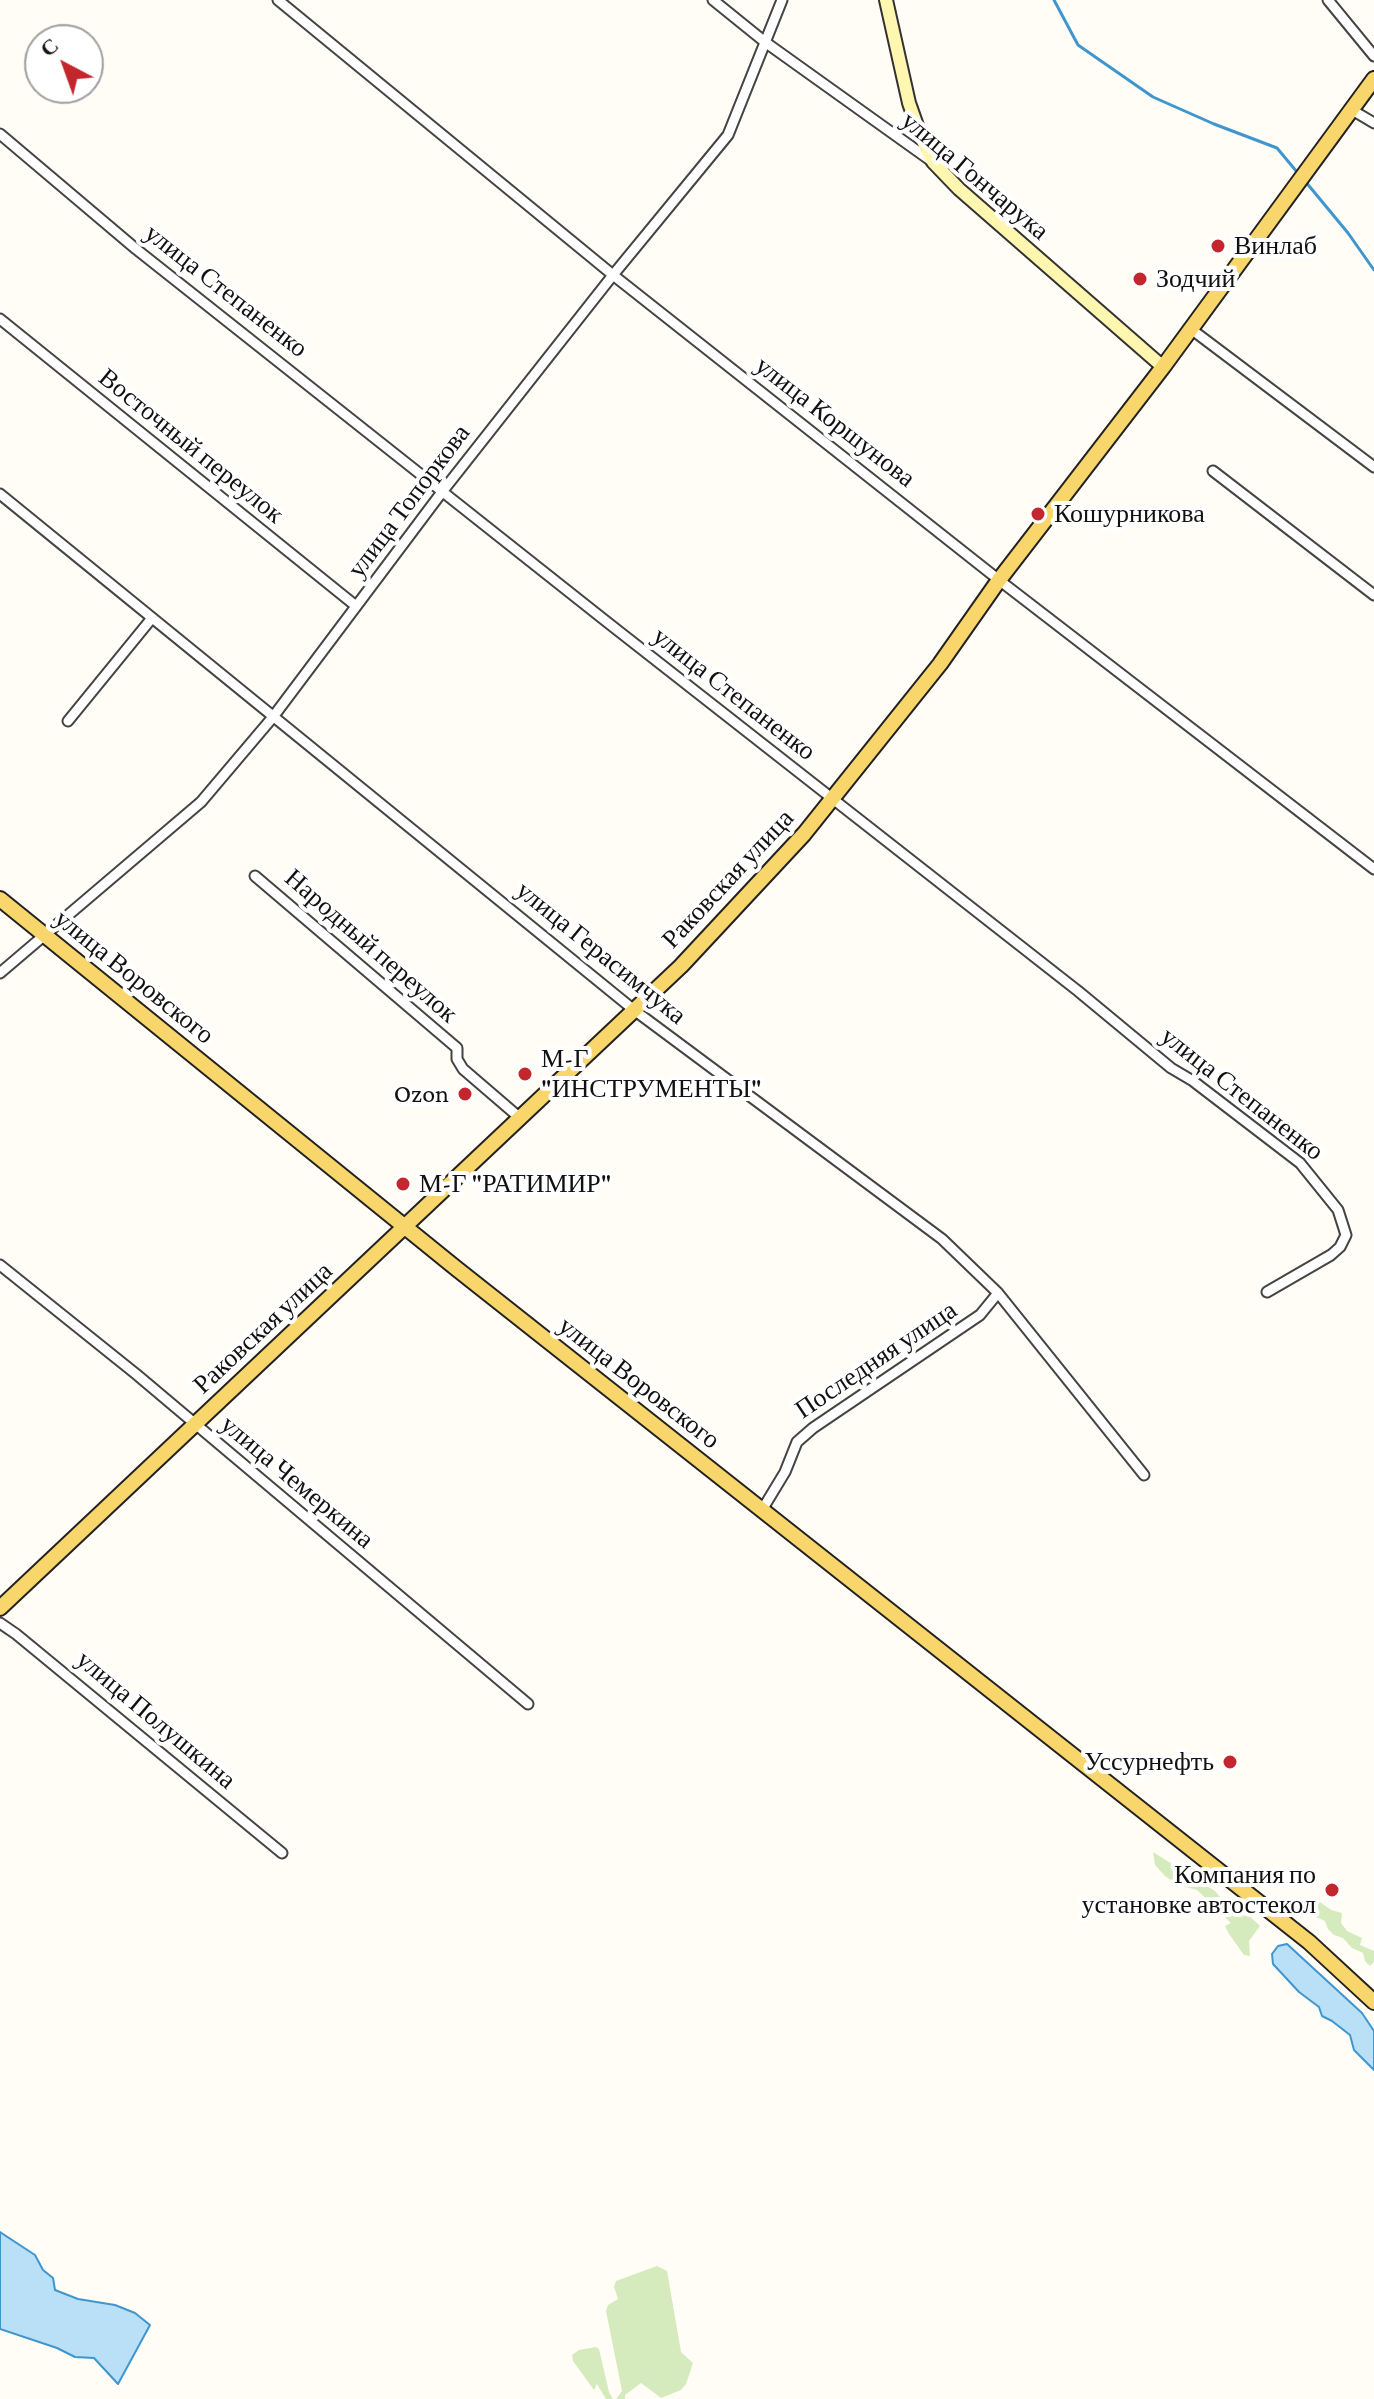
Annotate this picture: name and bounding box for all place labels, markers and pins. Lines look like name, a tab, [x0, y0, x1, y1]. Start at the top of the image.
place label: Винлаб	[1234, 230, 1317, 262]
marker: Винлаб	[1209, 237, 1227, 255]
place label: Зодчий	[1156, 263, 1235, 295]
marker: Зодчий	[1131, 270, 1149, 288]
place label: Кошурникова	[1054, 498, 1205, 530]
marker: Кошурникова	[1029, 505, 1047, 523]
place label: М-Г "ИНСТРУМЕНТЫ"	[541, 1043, 762, 1104]
marker: М-Г "ИНСТРУМЕНТЫ"	[516, 1065, 534, 1083]
place label: Ozon	[394, 1078, 449, 1110]
marker: Ozon	[456, 1085, 474, 1103]
place label: М-Г "РАТИМИР"	[419, 1168, 611, 1200]
marker: М-Г "РАТИМИР"	[394, 1175, 412, 1193]
place label: Уссурнефть	[1084, 1746, 1214, 1778]
marker: Уссурнефть	[1221, 1753, 1239, 1771]
place label: Компания по установке автостекол	[1081, 1859, 1316, 1920]
marker: Компания по установке автостекол	[1323, 1881, 1341, 1899]

